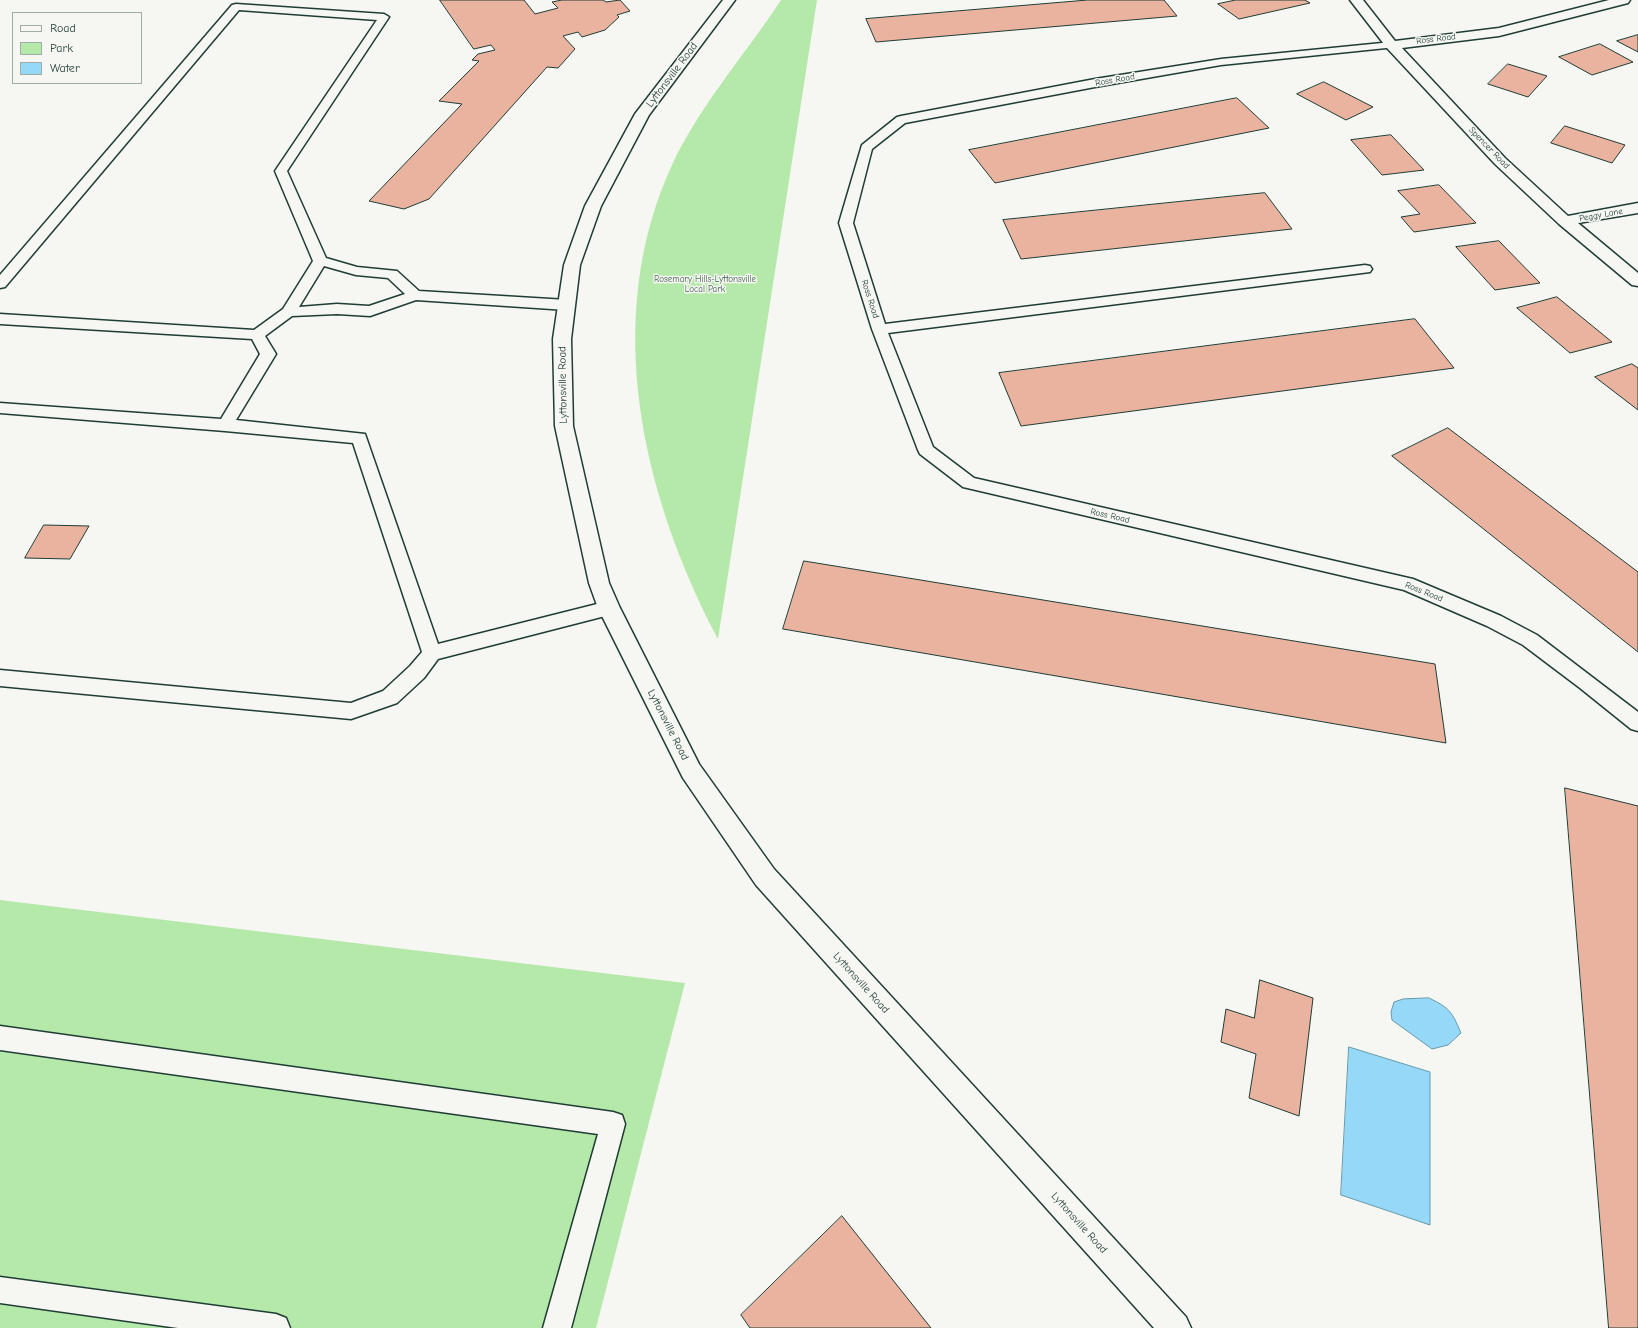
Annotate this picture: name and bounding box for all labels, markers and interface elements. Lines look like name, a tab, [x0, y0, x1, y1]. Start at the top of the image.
legend	[12, 12, 142, 84]
text: Road	[50, 21, 76, 35]
street label: Ross Road	[1416, 31, 1456, 47]
street label: Lyttonsville Road	[643, 40, 701, 110]
text: Park	[50, 41, 73, 55]
text: Water	[50, 61, 80, 75]
street label: Ross Road	[1094, 71, 1136, 89]
street label: Spencer Road	[1466, 125, 1512, 171]
street label: Peggy Lane	[1578, 206, 1624, 224]
park label: Rosemary Hills-Lyttonsville Local Park	[654, 274, 756, 295]
street label: Ross Road	[859, 278, 881, 320]
street label: Lyttonsville Road	[556, 346, 570, 424]
street label: Ross Road	[1089, 506, 1131, 526]
street label: Ross Road	[1403, 580, 1445, 604]
street label: Lyttonsville Road	[644, 687, 692, 763]
street label: Lyttonsville Road	[830, 950, 892, 1016]
street label: Lyttonsville Road	[1048, 1190, 1110, 1256]

